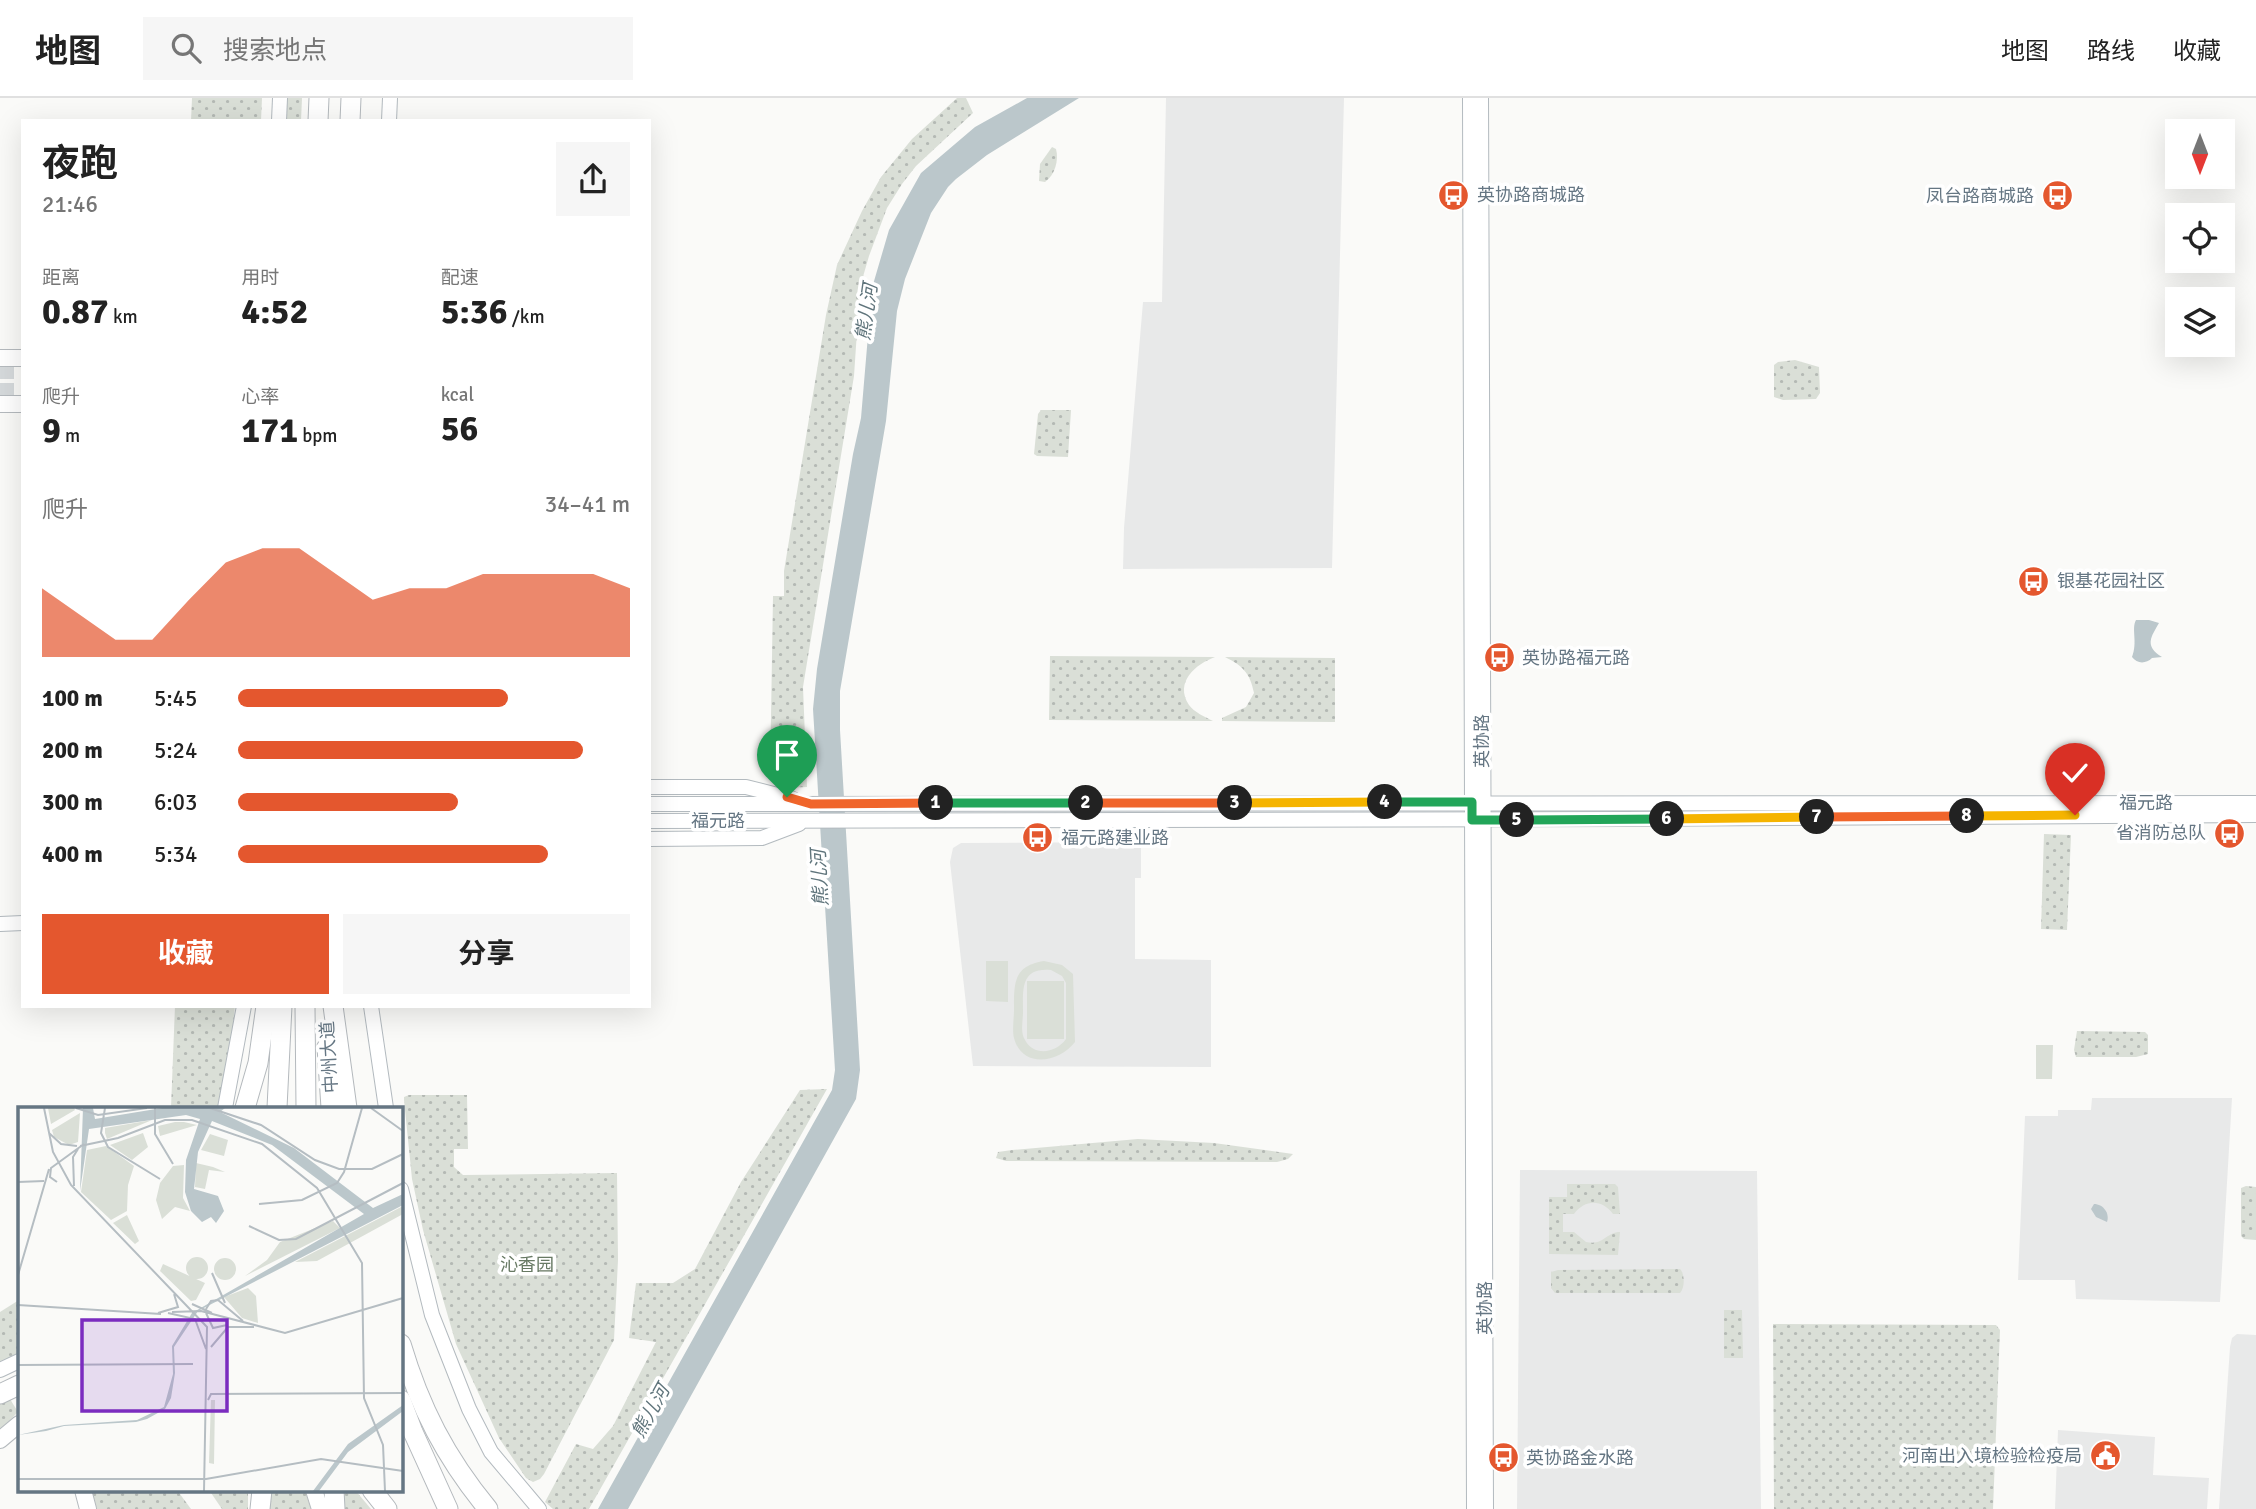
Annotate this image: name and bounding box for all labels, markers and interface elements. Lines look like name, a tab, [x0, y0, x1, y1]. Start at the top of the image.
search box	[143, 17, 633, 80]
icon: search	[167, 29, 205, 67]
text: 地图	[35, 31, 101, 72]
text: 搜索地点	[223, 35, 327, 67]
text: 地图	[2001, 36, 2049, 66]
text: 路线	[2087, 36, 2135, 66]
text: 收藏	[2173, 36, 2221, 66]
north arrow	[2165, 119, 2235, 189]
map controls	[2165, 119, 2235, 357]
text: 夜跑	[42, 140, 118, 187]
button: share	[556, 142, 630, 216]
bus stop icon: 英协路商城路	[1437, 178, 1471, 212]
bus stop icon: 凤台路商城路	[2040, 179, 2074, 213]
place label: 英协路商城路	[1477, 184, 1585, 206]
place label: 凤台路商城路	[1926, 185, 2034, 207]
text: 21:46	[42, 190, 98, 219]
button: locate	[2165, 203, 2235, 273]
text: 距离	[42, 266, 80, 290]
text: 用时	[241, 266, 279, 290]
text: 配速	[441, 266, 479, 290]
water label: 熊儿河	[851, 278, 883, 342]
button: layers	[2165, 287, 2235, 357]
text: 0.87	[42, 290, 109, 333]
text: 4:52	[241, 290, 308, 333]
text: 5:36	[441, 290, 508, 333]
text: km	[109, 305, 138, 329]
text: /km	[508, 305, 545, 329]
text: kcal	[441, 383, 474, 407]
text: 爬升	[42, 385, 80, 409]
text: 心率	[241, 385, 279, 409]
text: 56	[441, 407, 478, 450]
text: 9	[42, 409, 61, 452]
text: 171	[241, 409, 298, 452]
text: m	[61, 424, 80, 448]
text: bpm	[298, 424, 337, 448]
text: 34–41 m	[545, 490, 630, 519]
text: 爬升	[42, 495, 88, 524]
bus stop icon: 银基花园社区	[2017, 564, 2051, 598]
place label: 银基花园社区	[2057, 570, 2165, 592]
bus stop icon: 英协路福元路	[1482, 641, 1516, 675]
place label: 英协路福元路	[1522, 647, 1630, 669]
text: 100 m	[42, 684, 103, 713]
text: 5:45	[154, 684, 197, 713]
street label: 英协路	[1471, 714, 1493, 768]
pin	[757, 725, 817, 797]
text: 200 m	[42, 736, 103, 765]
text: 5:24	[154, 736, 197, 765]
icon: arrive	[768, 736, 806, 774]
pin	[2045, 743, 2105, 815]
icon: check	[2056, 754, 2094, 792]
pin: 4	[1368, 784, 1402, 820]
pin: 1	[918, 786, 954, 820]
pin: 2	[1068, 786, 1104, 820]
pin: 3	[1218, 786, 1252, 820]
text: 300 m	[42, 788, 103, 817]
text: 6:03	[154, 788, 197, 817]
text: 4	[1379, 789, 1390, 813]
text: 1	[930, 790, 941, 814]
text: 2	[1080, 790, 1091, 814]
text: 3	[1229, 790, 1240, 814]
street label: 福元路	[2119, 792, 2173, 814]
pin: 8	[1950, 798, 1984, 834]
pin: 7	[1800, 800, 1834, 834]
pin: 5	[1500, 802, 1534, 838]
pin: 6	[1650, 802, 1684, 836]
text: 8	[1961, 803, 1972, 827]
text: 7	[1811, 804, 1822, 828]
text: 6	[1661, 806, 1672, 830]
text: 5	[1511, 807, 1522, 831]
street label: 福元路	[691, 810, 745, 832]
bus stop icon: 省消防总队	[2212, 816, 2246, 850]
bus stop icon: 福元路建业路	[1021, 821, 1055, 855]
place label: 省消防总队	[2116, 822, 2206, 844]
place label: 福元路建业路	[1061, 827, 1169, 849]
text: 400 m	[42, 840, 103, 869]
text: 5:34	[154, 840, 197, 869]
water label: 熊儿河	[806, 845, 833, 907]
button: 收藏	[42, 914, 329, 994]
button: 分享	[343, 914, 630, 994]
street label: 中州大道	[316, 1020, 342, 1094]
inset map	[18, 1107, 402, 1492]
park label: 沁香园	[500, 1254, 554, 1276]
street label: 英协路	[1474, 1281, 1496, 1335]
water label: 熊儿河	[627, 1377, 677, 1442]
public building icon: 河南出入境检验检疫局	[2088, 1439, 2122, 1473]
bus stop icon: 英协路金水路	[1486, 1441, 1520, 1475]
place label: 河南出入境检验检疫局	[1902, 1445, 2082, 1467]
place label: 英协路金水路	[1526, 1447, 1634, 1469]

